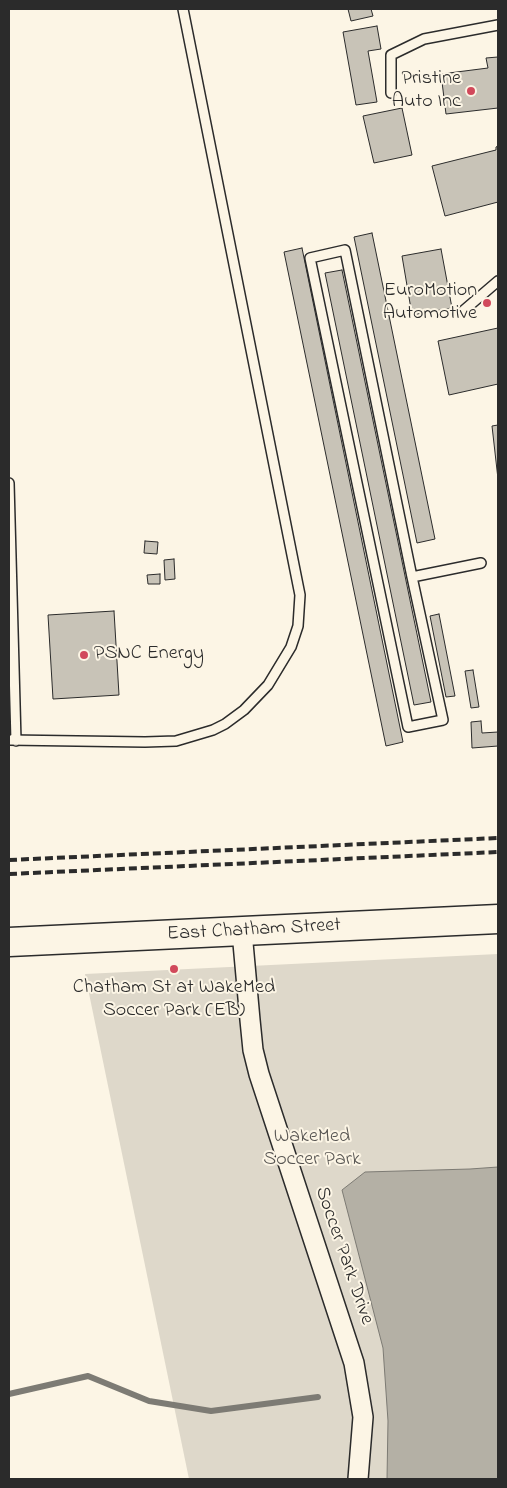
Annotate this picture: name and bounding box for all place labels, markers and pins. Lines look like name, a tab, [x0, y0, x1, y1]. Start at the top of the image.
place label: Pristine Auto Inc	[392, 68, 461, 115]
marker: Pristine Auto Inc	[465, 85, 477, 97]
place label: EuroMotion Automotive	[383, 280, 477, 327]
marker: EuroMotion Automotive	[481, 297, 493, 309]
place label: PSNC Energy	[94, 643, 204, 667]
marker: PSNC Energy	[78, 649, 90, 661]
marker: Chatham St at WakeMed Soccer Park (EB)	[168, 963, 180, 975]
place label: Chatham St at WakeMed Soccer Park (EB)	[73, 977, 275, 1024]

